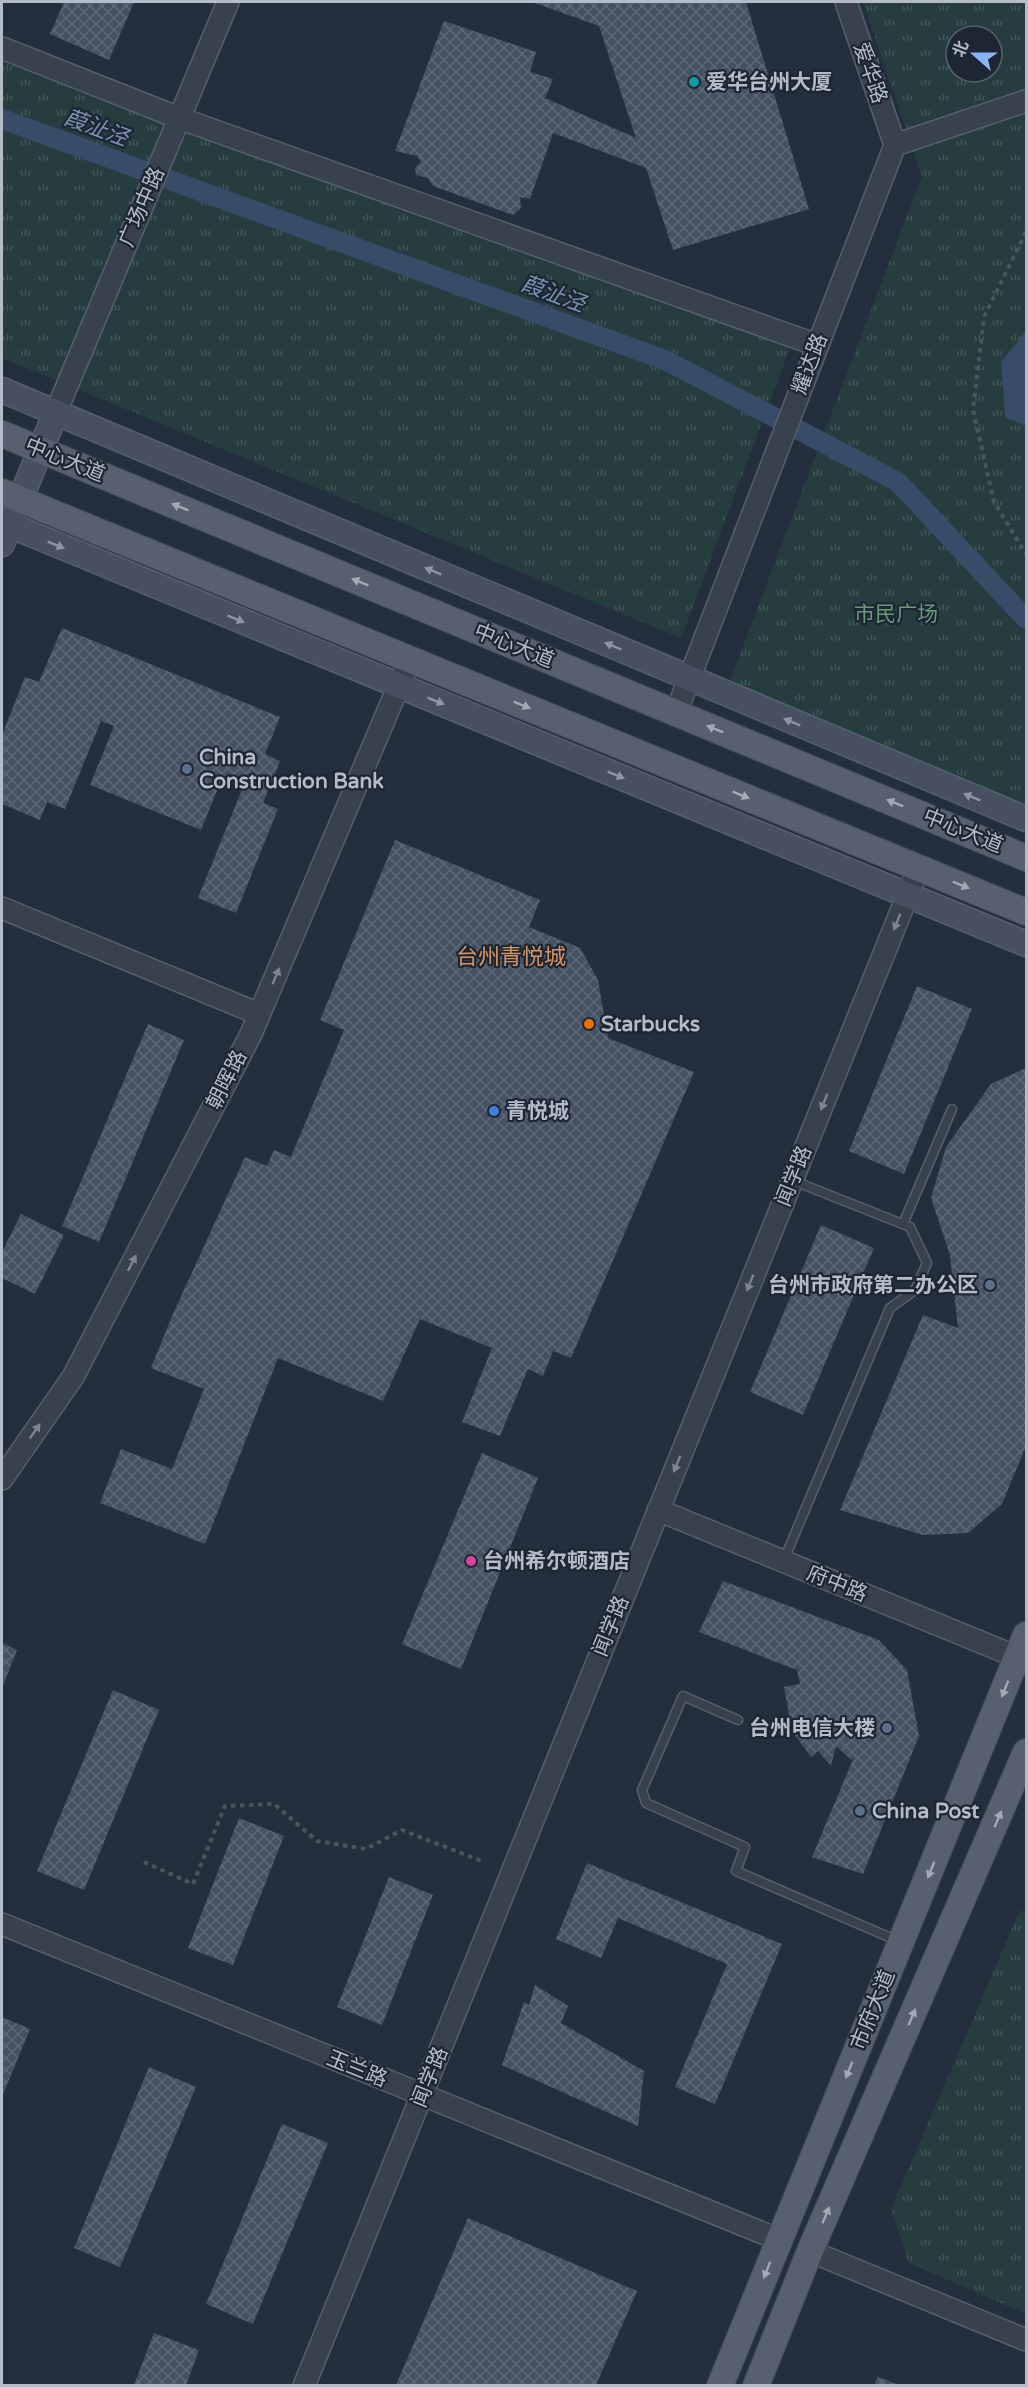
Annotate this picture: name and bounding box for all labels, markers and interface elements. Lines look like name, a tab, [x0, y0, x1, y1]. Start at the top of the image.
north arrow	[944, 24, 1004, 84]
text: 北	[949, 38, 973, 60]
street label: 爱华路	[848, 39, 892, 107]
place label: 爱华台州大厦	[706, 70, 832, 95]
marker: 爱华台州大厦	[687, 75, 701, 89]
water label: 葭沚泾	[61, 104, 133, 152]
street label: 广场中路	[114, 163, 170, 251]
water label: 葭沚泾	[518, 270, 590, 318]
street label: 耀达路	[787, 330, 833, 398]
street label: 中心大道	[21, 433, 109, 487]
one-way arrow	[170, 502, 188, 512]
one-way arrow	[47, 540, 65, 550]
one-way arrow	[424, 565, 442, 575]
one-way arrow	[350, 577, 368, 587]
park label: 市民广场	[854, 602, 938, 627]
one-way arrow	[227, 615, 245, 624]
street label: 中心大道	[470, 619, 558, 673]
one-way arrow	[603, 641, 621, 651]
one-way arrow	[427, 696, 445, 706]
one-way arrow	[513, 701, 531, 710]
one-way arrow	[783, 717, 801, 727]
one-way arrow	[705, 724, 723, 734]
place label: China Construction Bank	[199, 745, 384, 794]
marker: China Construction Bank	[180, 762, 194, 776]
one-way arrow	[607, 771, 625, 780]
one-way arrow	[733, 790, 751, 800]
one-way arrow	[963, 792, 981, 802]
one-way arrow	[886, 798, 904, 807]
street label: 中心大道	[919, 804, 1007, 858]
one-way arrow	[952, 880, 970, 890]
one-way arrow	[891, 913, 901, 931]
district label: 台州青悦城	[456, 944, 566, 970]
one-way arrow	[271, 967, 280, 984]
place label: Starbucks	[601, 1012, 700, 1037]
marker: Starbucks	[582, 1017, 596, 1031]
street label: 朝晖路	[202, 1046, 252, 1114]
one-way arrow	[818, 1094, 828, 1112]
place label: 青悦城	[506, 1099, 569, 1124]
marker: 青悦城	[487, 1104, 501, 1118]
street label: 闻学路	[771, 1142, 817, 1210]
one-way arrow	[127, 1254, 137, 1271]
place label: 台州市政府第二办公区	[768, 1273, 978, 1298]
one-way arrow	[745, 1274, 754, 1292]
marker: 台州市政府第二办公区	[983, 1278, 997, 1292]
one-way arrow	[29, 1424, 41, 1440]
one-way arrow	[672, 1455, 682, 1473]
place label: 台州希尔顿酒店	[483, 1549, 630, 1574]
marker: 台州希尔顿酒店	[464, 1554, 478, 1568]
street label: 府中路	[803, 1561, 871, 1607]
street label: 闻学路	[588, 1592, 634, 1660]
one-way arrow	[999, 1680, 1009, 1698]
place label: 台州电信大楼	[749, 1716, 875, 1741]
marker: 台州电信大楼	[880, 1721, 894, 1735]
place label: China Post	[872, 1799, 979, 1824]
marker: China Post	[853, 1804, 867, 1818]
one-way arrow	[993, 1809, 1003, 1827]
one-way arrow	[926, 1861, 936, 1879]
street label: 市府大道	[846, 1966, 900, 2054]
one-way arrow	[907, 2008, 916, 2025]
street label: 闻学路	[407, 2043, 453, 2111]
street label: 玉兰路	[323, 2046, 391, 2092]
one-way arrow	[844, 2061, 854, 2079]
one-way arrow	[821, 2206, 830, 2223]
one-way arrow	[762, 2261, 772, 2279]

